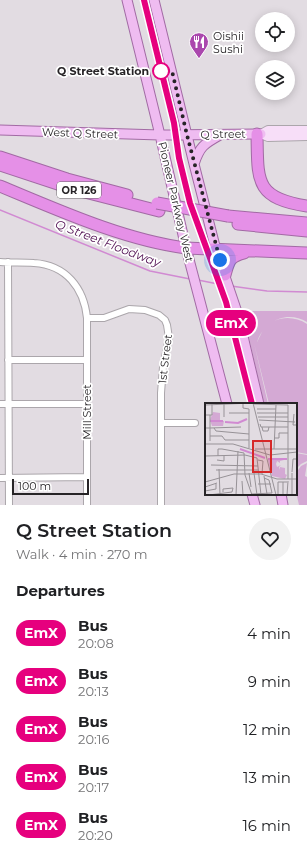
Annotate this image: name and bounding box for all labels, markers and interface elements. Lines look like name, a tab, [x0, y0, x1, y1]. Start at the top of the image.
map controls	[255, 12, 295, 100]
button: locate	[255, 12, 295, 52]
place label: Oishii Sushi	[213, 29, 244, 56]
restaurant icon: Oishii Sushi	[188, 31, 210, 59]
button: layers	[255, 60, 295, 100]
marker: Q Street Station	[152, 62, 170, 80]
place label: Q Street Station	[57, 64, 149, 78]
street label: West Q Street	[42, 125, 119, 141]
street label: Q Street	[200, 127, 246, 141]
street label: Pioneer Parkway West	[155, 140, 197, 264]
road number: OR 126	[57, 182, 101, 198]
water label: Q Street Floodway	[53, 216, 164, 271]
your location	[210, 250, 230, 270]
line badge: EmX	[208, 310, 254, 336]
text: EmX	[214, 314, 248, 332]
street label: 1st Street	[155, 333, 175, 385]
street label: Mill Street	[80, 384, 94, 440]
inset map	[205, 403, 297, 495]
scale bar	[12, 477, 89, 496]
text: 100 m	[18, 479, 51, 493]
button: heart	[249, 518, 291, 560]
text: Q Street Station	[16, 519, 172, 542]
text: Walk · 4 min · 270 m	[16, 546, 147, 562]
text: Departures	[16, 581, 105, 600]
text: Bus	[78, 616, 108, 635]
text: EmX	[24, 624, 58, 642]
text: 4 min	[247, 624, 291, 643]
text: 20:08	[78, 635, 114, 651]
text: Bus	[78, 664, 108, 683]
text: EmX	[24, 672, 58, 690]
text: 9 min	[248, 672, 291, 691]
text: 20:13	[78, 683, 109, 699]
text: Bus	[78, 712, 108, 731]
text: EmX	[24, 720, 58, 738]
text: 12 min	[243, 720, 291, 739]
text: 20:16	[78, 731, 109, 747]
text: Bus	[78, 760, 108, 779]
text: EmX	[24, 768, 58, 786]
text: 13 min	[243, 768, 291, 787]
text: 20:17	[78, 779, 109, 795]
text: Bus	[78, 808, 108, 827]
text: EmX	[24, 816, 58, 834]
text: 16 min	[242, 816, 291, 835]
text: 20:20	[78, 827, 113, 843]

